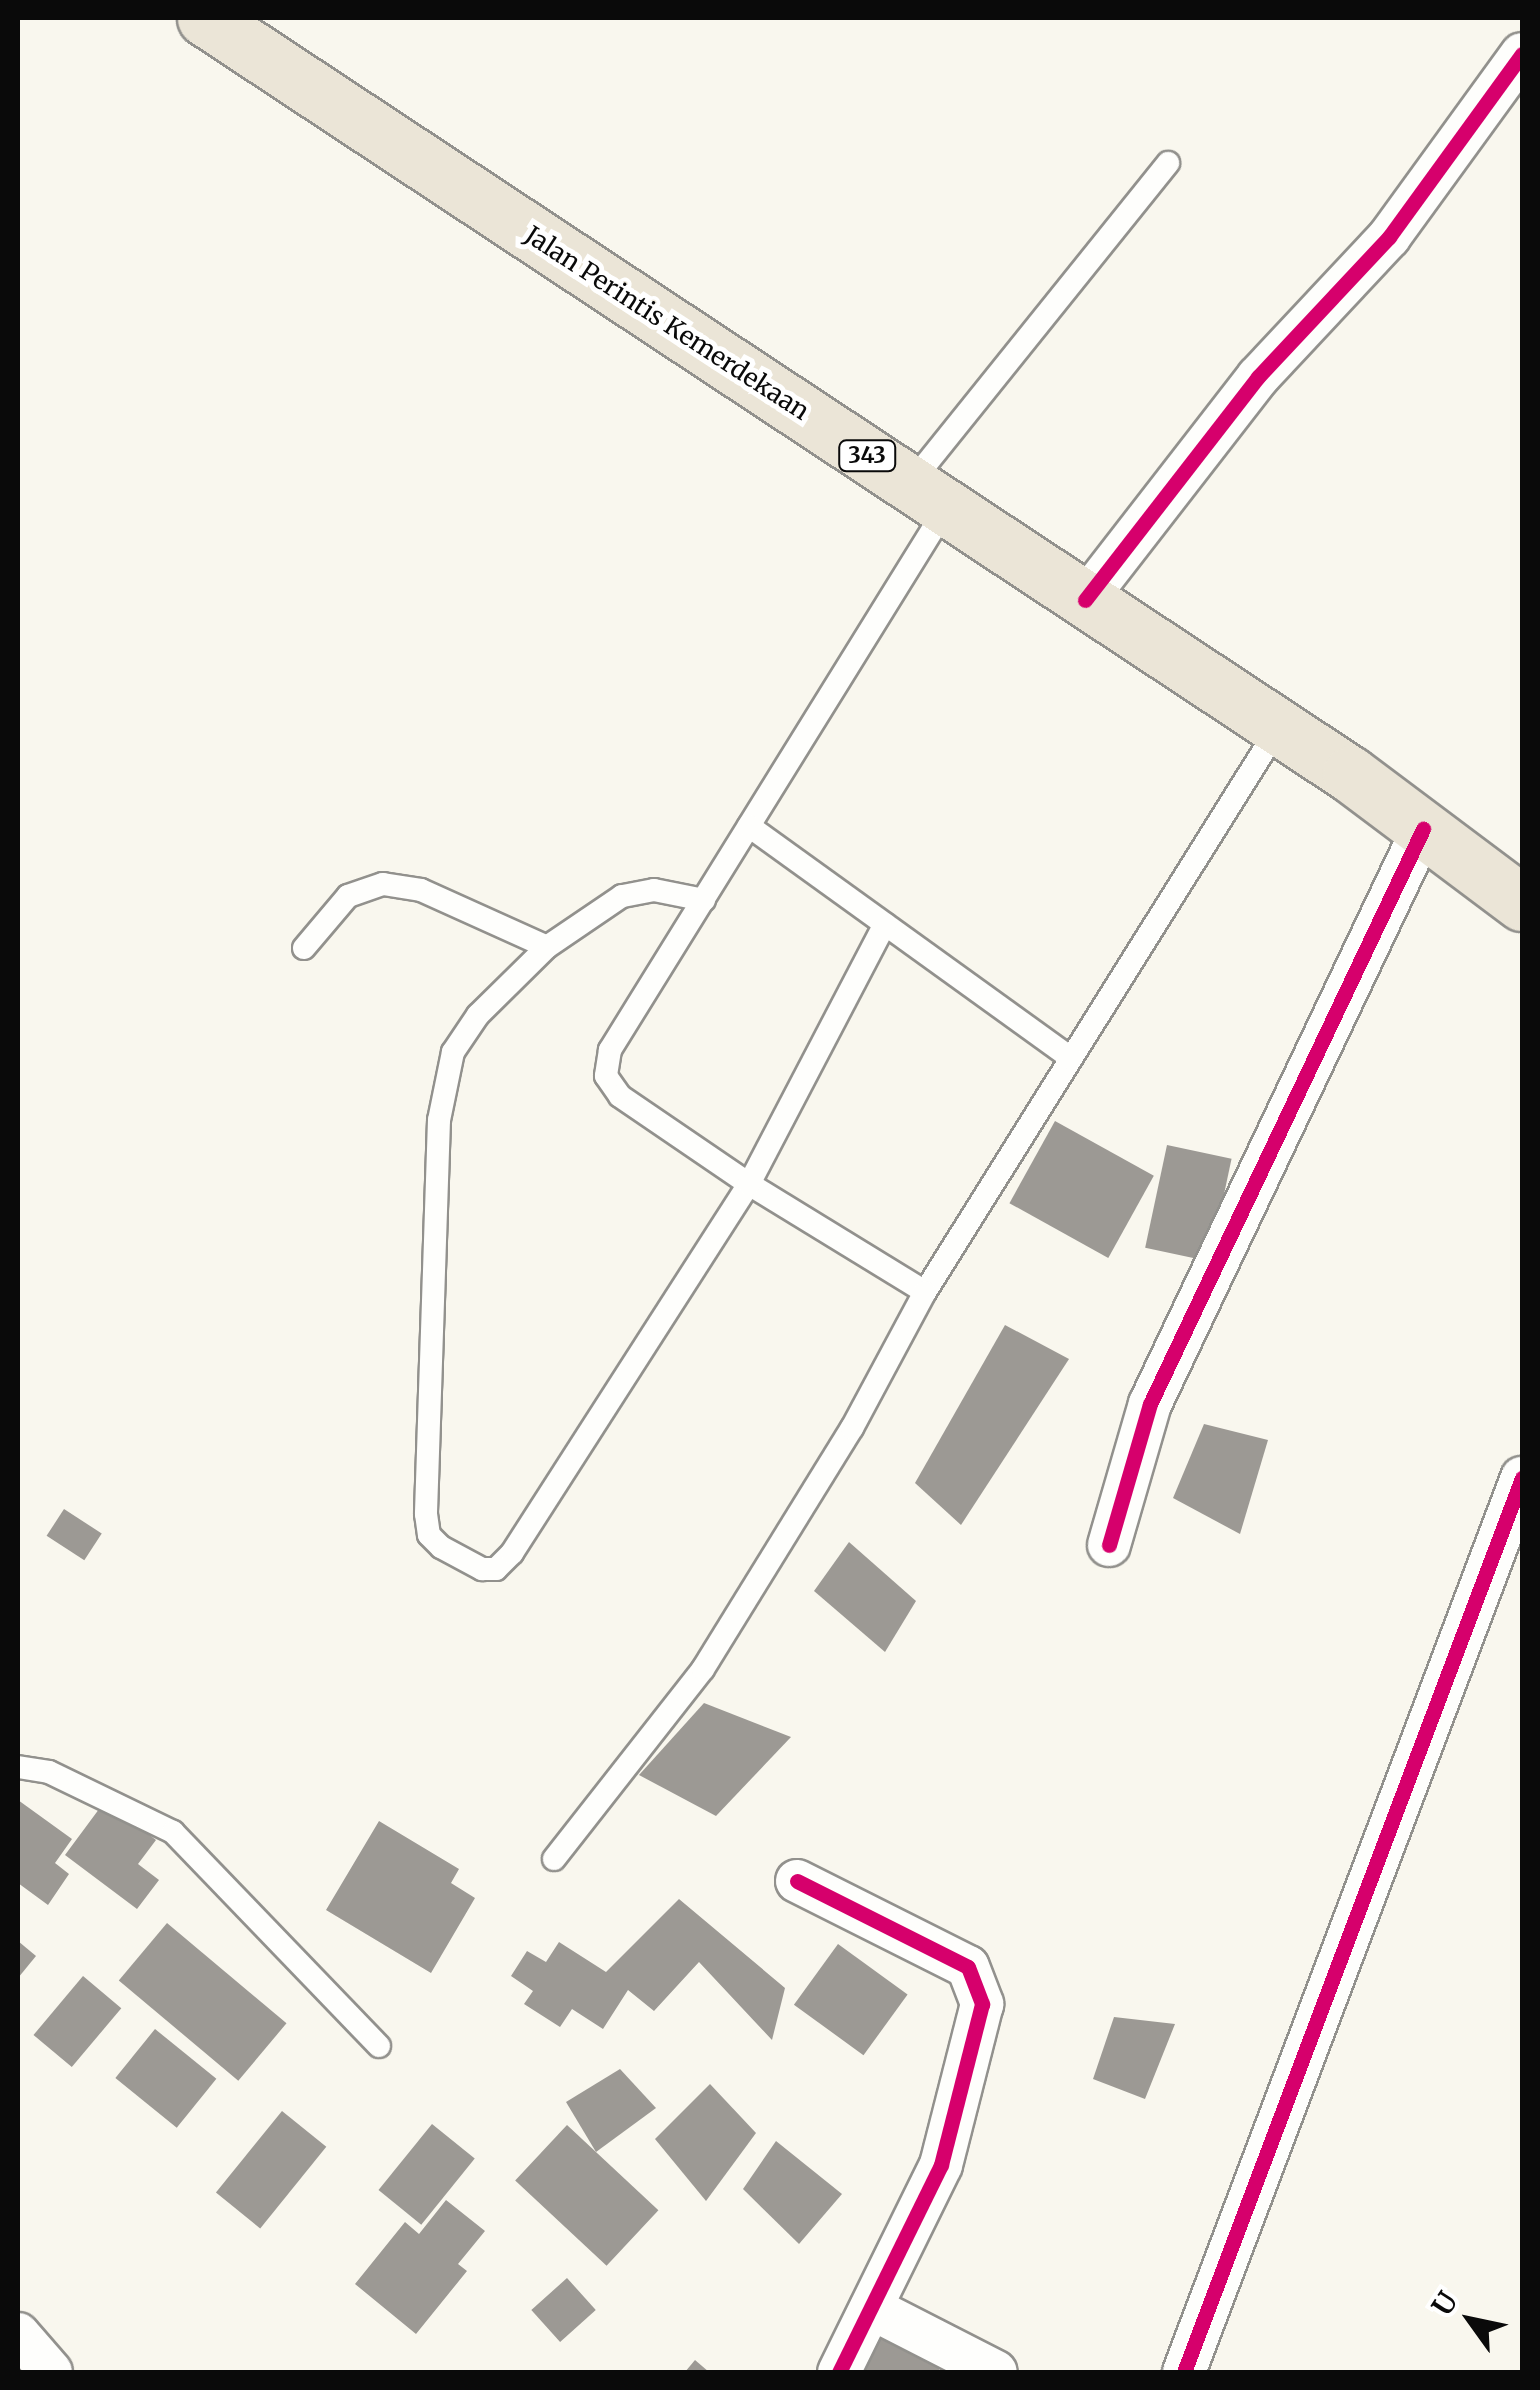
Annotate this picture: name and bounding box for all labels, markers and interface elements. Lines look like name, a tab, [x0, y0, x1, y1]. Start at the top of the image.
street label: Jalan Perintis Kemerdekaan	[519, 220, 815, 426]
road number: 343	[837, 439, 897, 473]
north arrow	[1420, 2270, 1520, 2370]
text: U	[1424, 2285, 1466, 2322]

